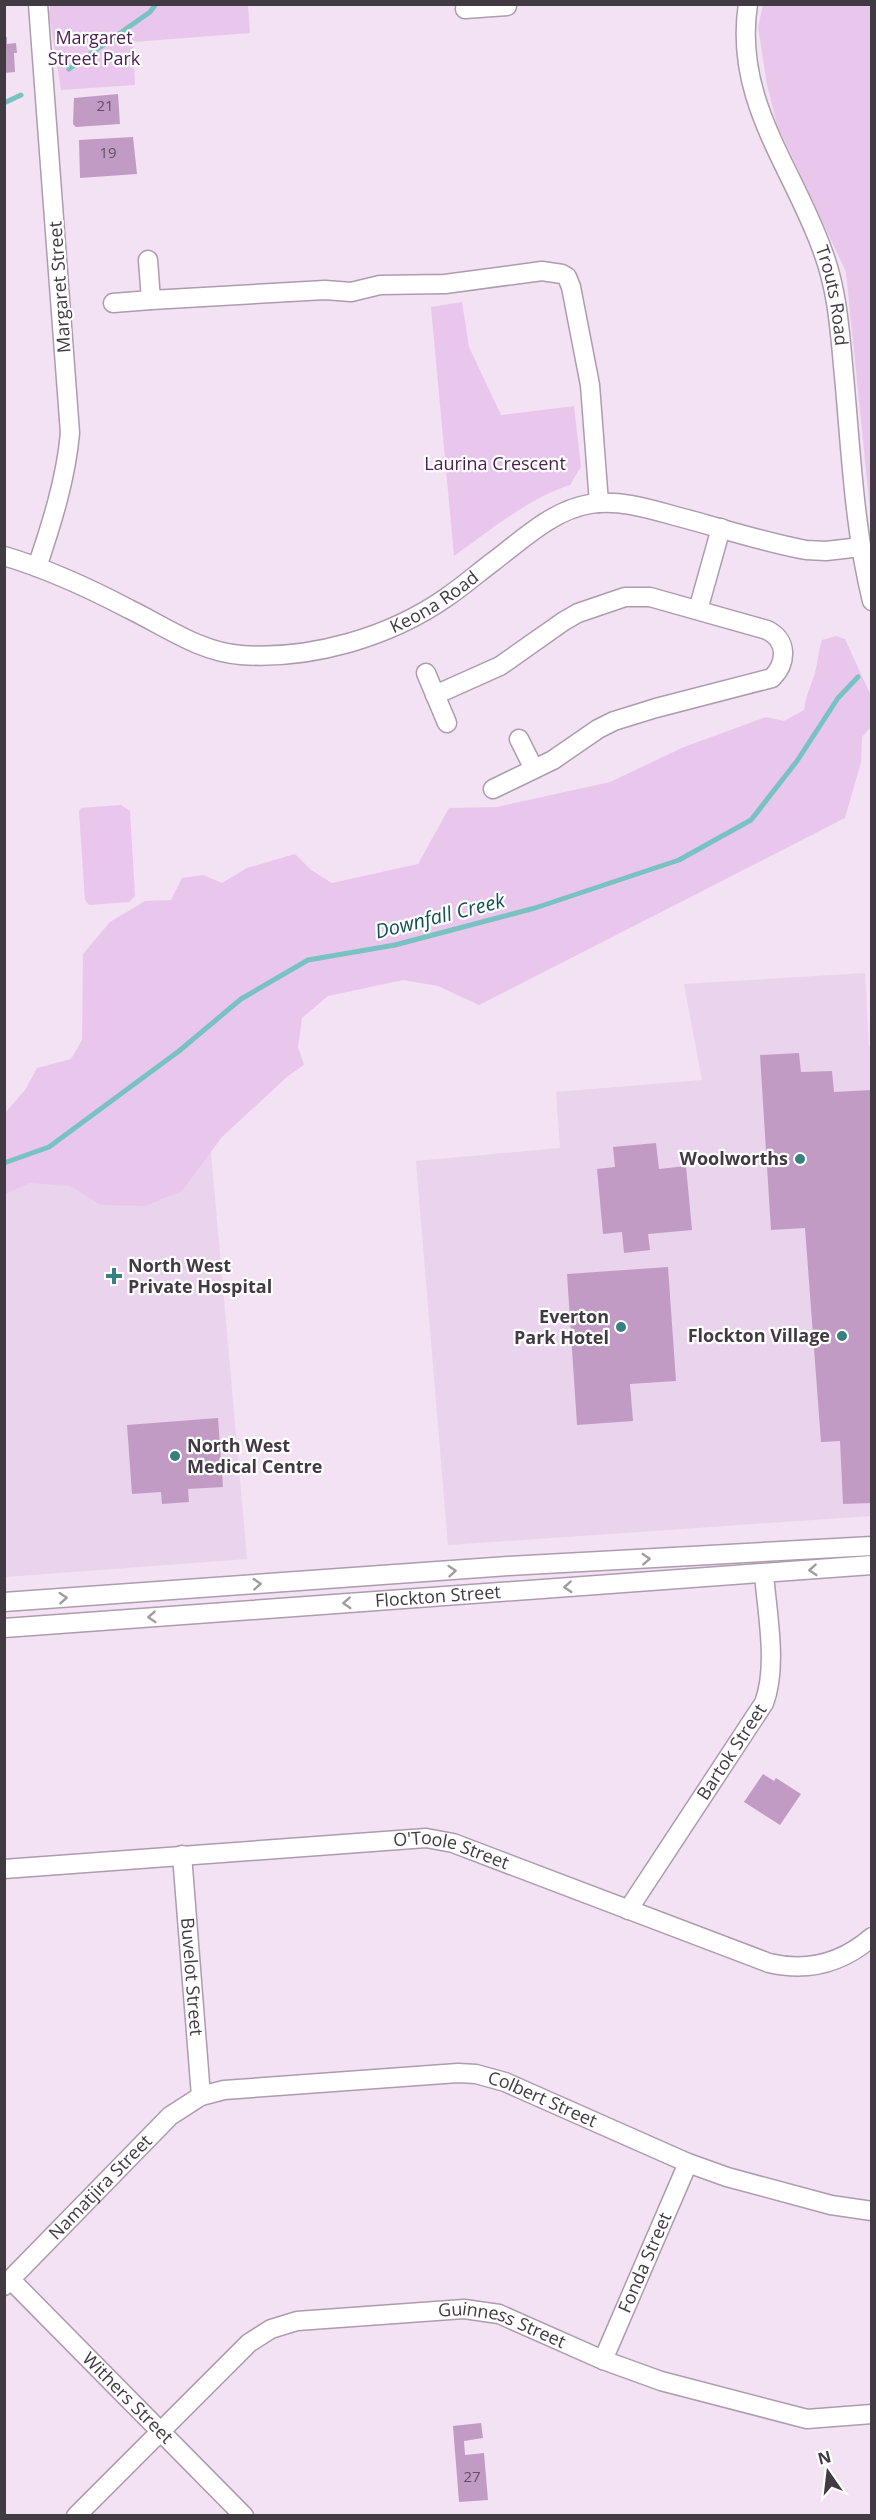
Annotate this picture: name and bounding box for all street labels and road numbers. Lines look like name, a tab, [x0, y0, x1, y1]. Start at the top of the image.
street label: Margaret Street	[42, 220, 76, 354]
street label: Trouts Road	[811, 242, 854, 347]
street label: Keona Road	[386, 565, 483, 638]
street label: Flockton Street	[374, 1579, 502, 1612]
street label: Bartok Street	[691, 1699, 771, 1804]
street label: O'Toole Street	[392, 1824, 513, 1874]
street label: Buvelot Street	[176, 1916, 209, 2037]
street label: Colbert Street	[485, 2065, 601, 2132]
street label: Namatjira Street	[43, 2129, 157, 2244]
street label: Fonda Street	[612, 2208, 676, 2316]
street label: Guinness Street	[437, 2296, 570, 2353]
street label: Withers Street	[78, 2346, 179, 2448]

